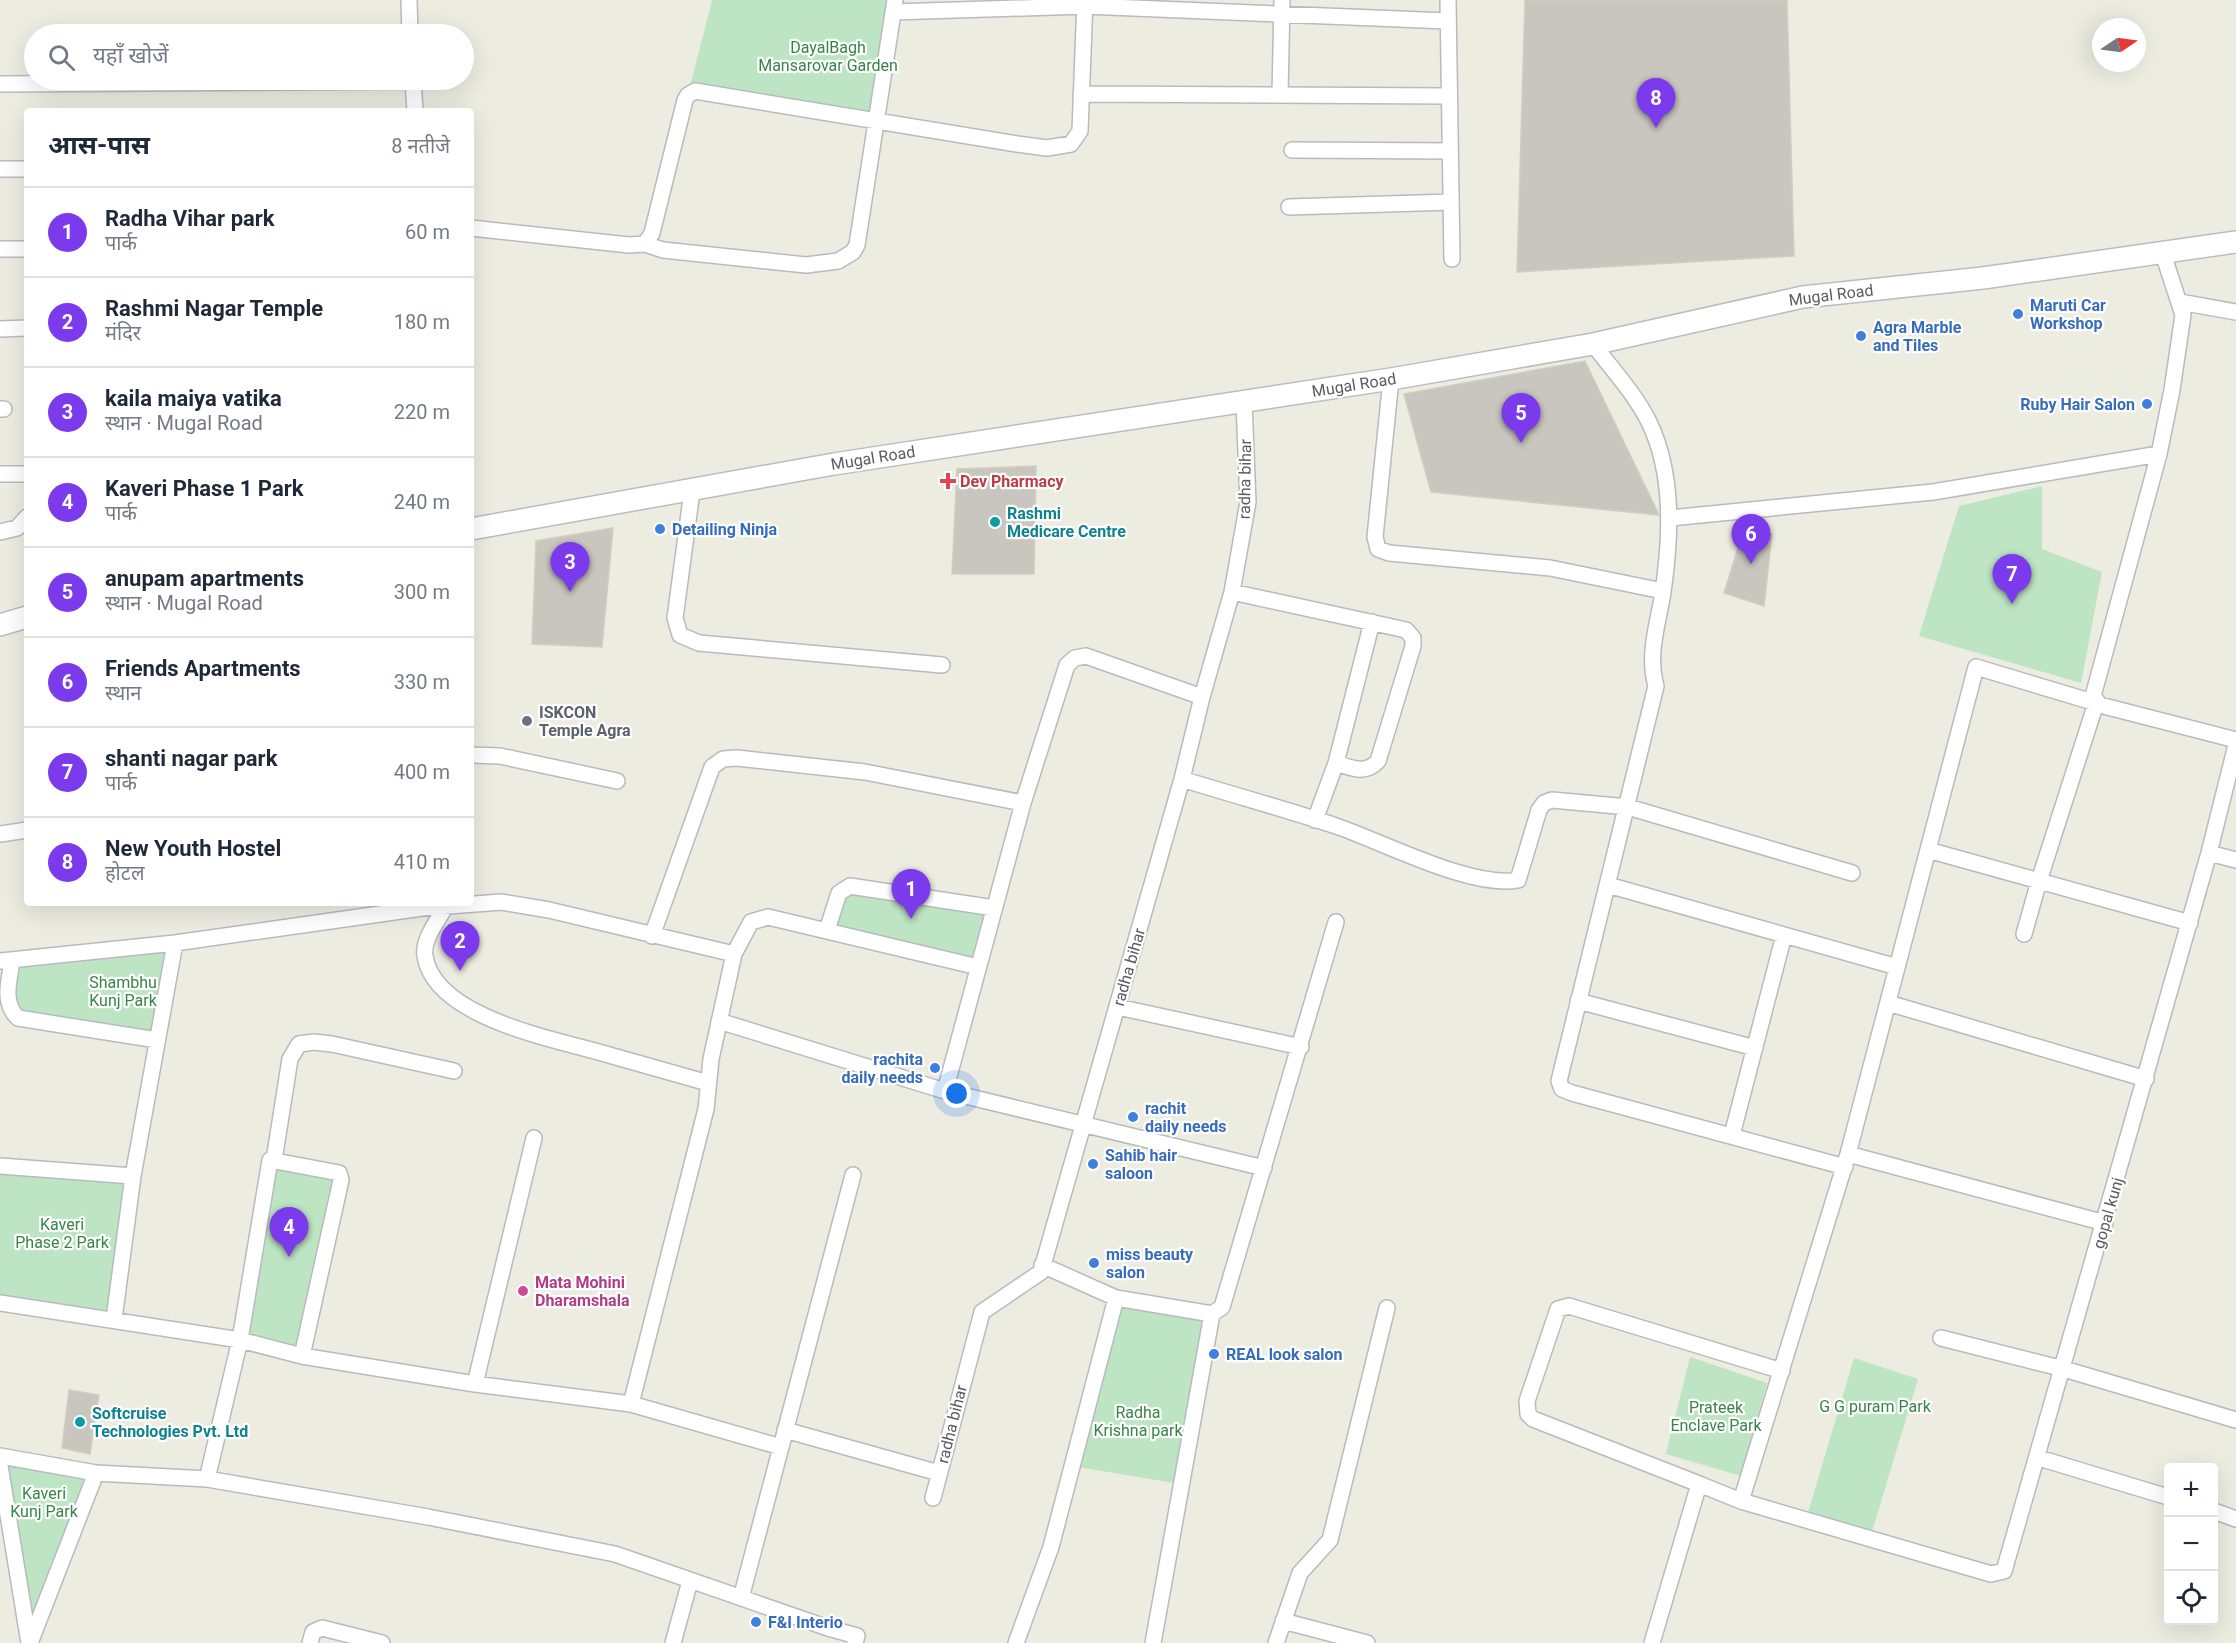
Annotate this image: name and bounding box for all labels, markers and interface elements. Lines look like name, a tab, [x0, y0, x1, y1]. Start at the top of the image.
north arrow	[2092, 18, 2146, 72]
search box	[24, 24, 474, 90]
park label: DayalBagh Mansarovar Garden	[758, 38, 898, 75]
icon: search	[45, 41, 78, 74]
text: यहाँ खोजें	[93, 43, 169, 68]
pin: 8	[1636, 78, 1676, 128]
text: आस-पास	[48, 130, 150, 160]
text: 8 नतीजे	[391, 134, 450, 158]
text: Radha Vihar park	[105, 206, 275, 231]
text: 1	[62, 220, 73, 244]
text: 60 m	[405, 220, 450, 244]
text: पार्क	[105, 231, 137, 255]
street label: Mugal Road	[1788, 280, 1874, 310]
text: Rashmi Nagar Temple	[105, 296, 323, 321]
place label: Maruti Car Workshop	[2030, 296, 2106, 333]
marker: Maruti Car Workshop	[2011, 307, 2025, 321]
text: 2	[62, 310, 73, 334]
text: 180 m	[394, 310, 450, 334]
place label: Agra Marble and Tiles	[1873, 318, 1962, 355]
text: मंदिर	[105, 321, 141, 345]
marker: Agra Marble and Tiles	[1854, 329, 1868, 343]
street label: Mugal Road	[1311, 369, 1397, 401]
text: kaila maiya vatika	[105, 386, 282, 411]
pin: 5	[1502, 394, 1540, 443]
place label: Ruby Hair Salon	[2020, 395, 2135, 414]
marker: Ruby Hair Salon	[2140, 397, 2154, 411]
text: 3	[62, 400, 73, 424]
text: 220 m	[394, 400, 450, 424]
text: स्थान · Mugal Road	[105, 411, 263, 435]
street label: radha bihar	[1235, 438, 1255, 519]
street label: Mugal Road	[830, 442, 916, 474]
place label: Dev Pharmacy	[960, 472, 1064, 491]
marker: Dev Pharmacy	[941, 474, 955, 488]
text: Kaveri Phase 1 Park	[105, 476, 303, 501]
text: 4	[62, 490, 73, 514]
text: 240 m	[394, 490, 450, 514]
text: पार्क	[105, 501, 137, 525]
place label: Rashmi Medicare Centre	[1007, 504, 1126, 541]
pin: 6	[1732, 514, 1770, 564]
marker: Rashmi Medicare Centre	[988, 515, 1002, 529]
place label: Detailing Ninja	[672, 520, 777, 539]
marker: Detailing Ninja	[653, 522, 667, 536]
pin: 3	[550, 542, 590, 592]
pin: 7	[1992, 554, 2032, 604]
text: anupam apartments	[105, 566, 304, 591]
text: 5	[62, 580, 73, 604]
text: 300 m	[394, 580, 450, 604]
text: स्थान · Mugal Road	[105, 591, 263, 615]
text: Friends Apartments	[105, 656, 301, 681]
text: 6	[62, 670, 73, 694]
text: 330 m	[394, 670, 450, 694]
text: स्थान	[105, 681, 141, 705]
place label: ISKCON Temple Agra	[539, 703, 631, 740]
marker: ISKCON Temple Agra	[520, 714, 534, 728]
text: shanti nagar park	[105, 746, 277, 771]
text: 7	[62, 760, 73, 784]
text: 400 m	[394, 760, 450, 784]
text: पार्क	[105, 771, 137, 795]
text: New Youth Hostel	[105, 836, 281, 861]
text: 8	[62, 850, 73, 874]
text: 410 m	[394, 850, 450, 874]
text: होटल	[105, 861, 144, 885]
pin: 1	[892, 870, 930, 919]
pin: 2	[440, 922, 480, 971]
street label: radha bihar	[1109, 925, 1149, 1008]
park label: Shambhu Kunj Park	[89, 973, 158, 1010]
place label: rachita daily needs	[841, 1050, 923, 1087]
marker: rachita daily needs	[928, 1061, 942, 1075]
your location	[942, 1079, 971, 1108]
place label: rachit daily needs	[1145, 1099, 1227, 1136]
marker: rachit daily needs	[1126, 1110, 1140, 1124]
place label: Sahib hair saloon	[1105, 1146, 1177, 1183]
marker: Sahib hair saloon	[1086, 1157, 1100, 1171]
street label: gopal kunj	[2089, 1175, 2127, 1251]
pin: 4	[270, 1208, 308, 1257]
park label: Kaveri Phase 2 Park	[15, 1215, 110, 1252]
place label: miss beauty salon	[1106, 1245, 1194, 1282]
marker: miss beauty salon	[1087, 1256, 1101, 1270]
place label: Mata Mohini Dharamshala	[535, 1273, 630, 1310]
marker: Mata Mohini Dharamshala	[516, 1284, 530, 1298]
place label: REAL look salon	[1226, 1345, 1343, 1364]
marker: REAL look salon	[1207, 1347, 1221, 1361]
street label: radha bihar	[933, 1382, 971, 1465]
park label: G G puram Park	[1819, 1397, 1932, 1416]
park label: Prateek Enclave Park	[1670, 1398, 1762, 1435]
park label: Radha Krishna park	[1093, 1403, 1183, 1440]
place label: Softcruise Technologies Pvt. Ltd	[92, 1404, 248, 1441]
marker: Softcruise Technologies Pvt. Ltd	[73, 1415, 87, 1429]
map controls	[2164, 1463, 2218, 1625]
button: +	[2164, 1463, 2218, 1517]
park label: Kaveri Kunj Park	[10, 1484, 79, 1521]
button: −	[2164, 1517, 2218, 1571]
button: locate	[2164, 1571, 2218, 1625]
place label: F&I Interio	[768, 1613, 843, 1632]
marker: F&I Interio	[749, 1615, 763, 1629]

